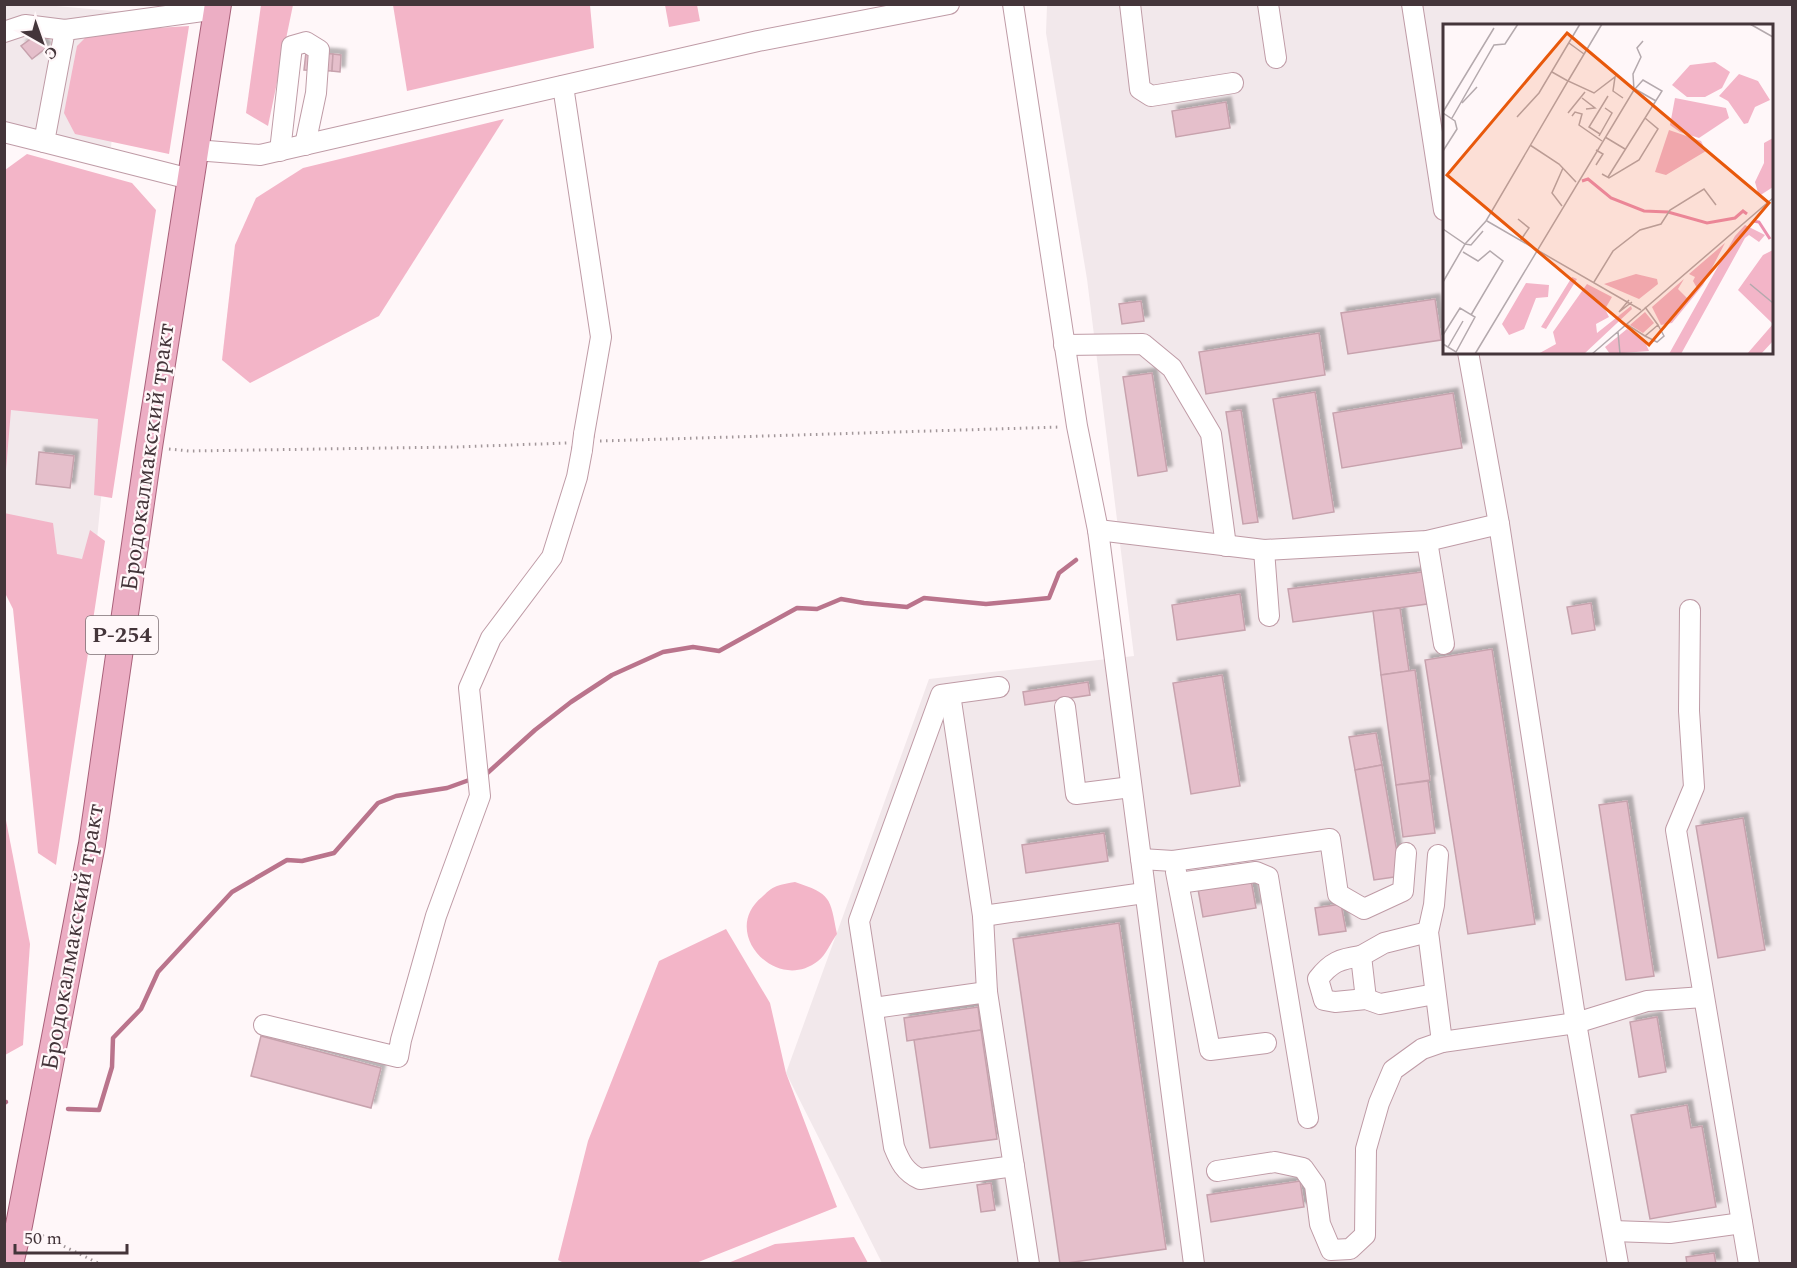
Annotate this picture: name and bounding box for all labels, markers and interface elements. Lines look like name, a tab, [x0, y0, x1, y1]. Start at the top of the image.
north arrow	[12, 12, 72, 72]
inset map	[1443, 24, 1773, 354]
text: С	[39, 40, 63, 66]
street label: Бродокалмакский тракт	[111, 321, 185, 593]
road number: Р-254	[86, 616, 158, 654]
street label: Бродокалмакский тракт	[32, 801, 114, 1073]
scale bar	[15, 1217, 128, 1255]
text: 50 m	[24, 1225, 62, 1252]

